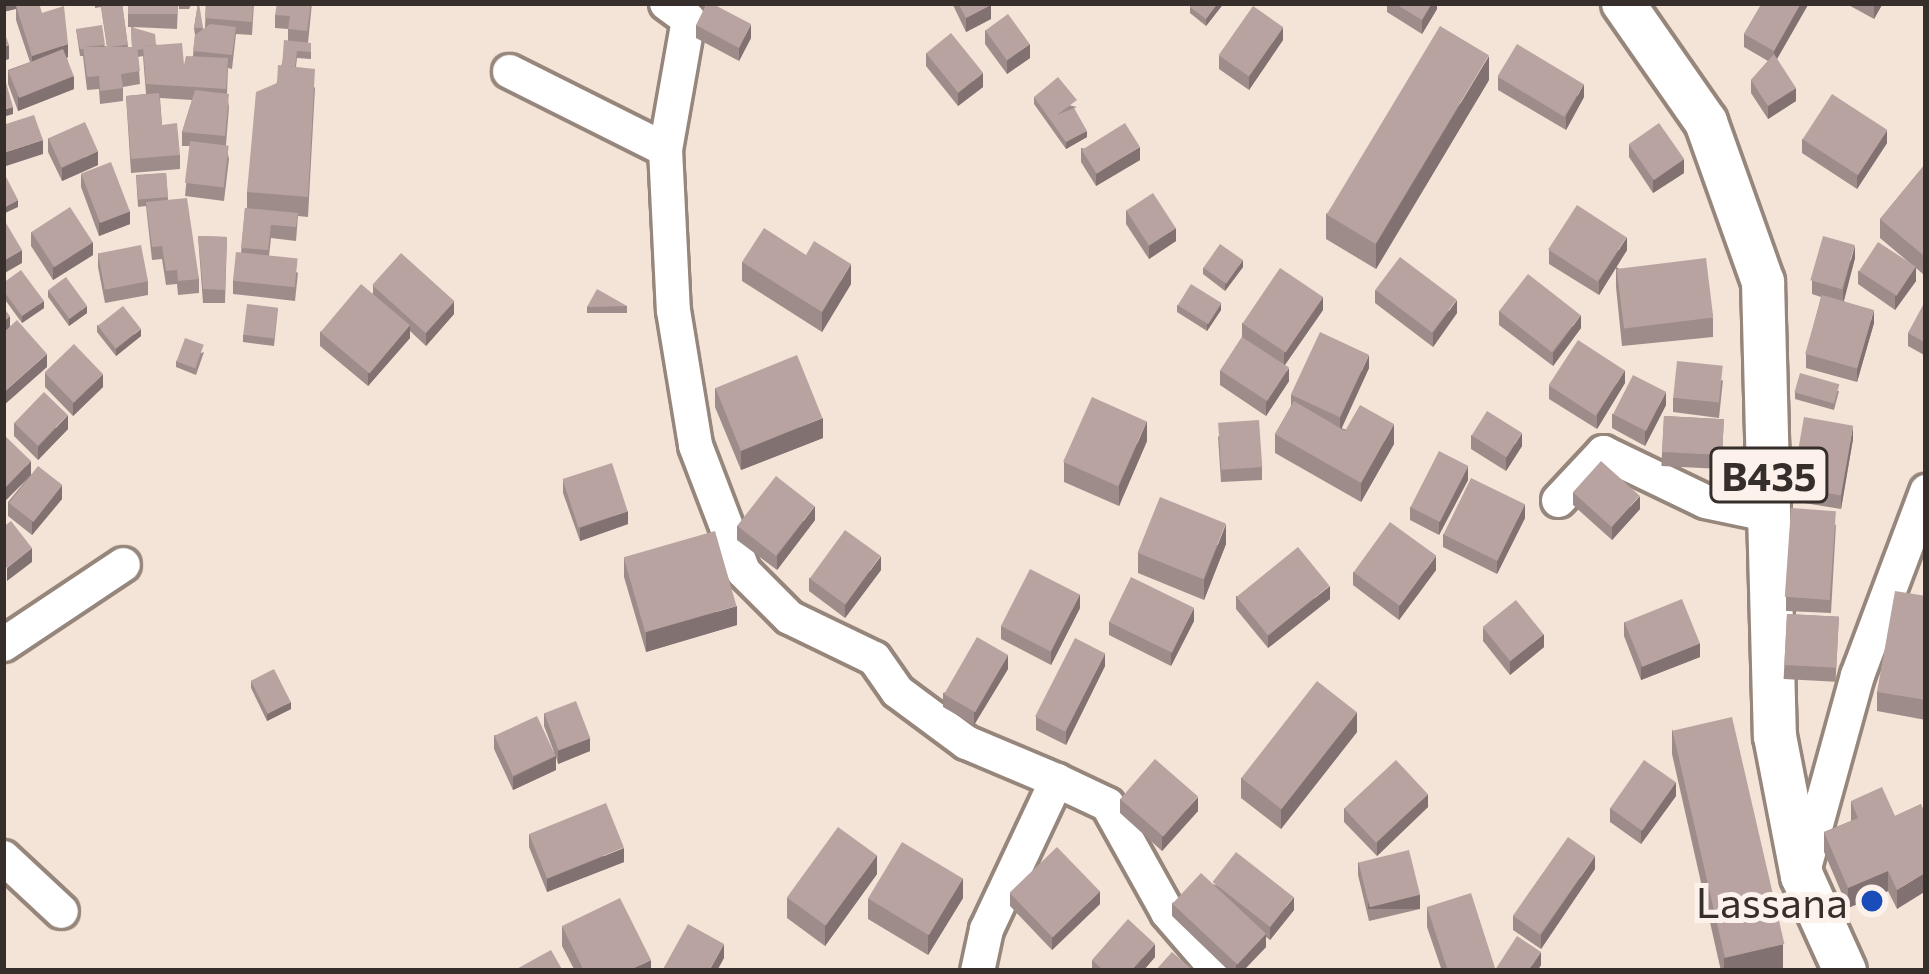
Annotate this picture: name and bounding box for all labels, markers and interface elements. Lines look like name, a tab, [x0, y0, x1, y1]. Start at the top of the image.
road number: B435	[1709, 442, 1829, 508]
place label: Lassana	[1696, 876, 1848, 926]
marker: Lassana	[1859, 888, 1885, 914]

